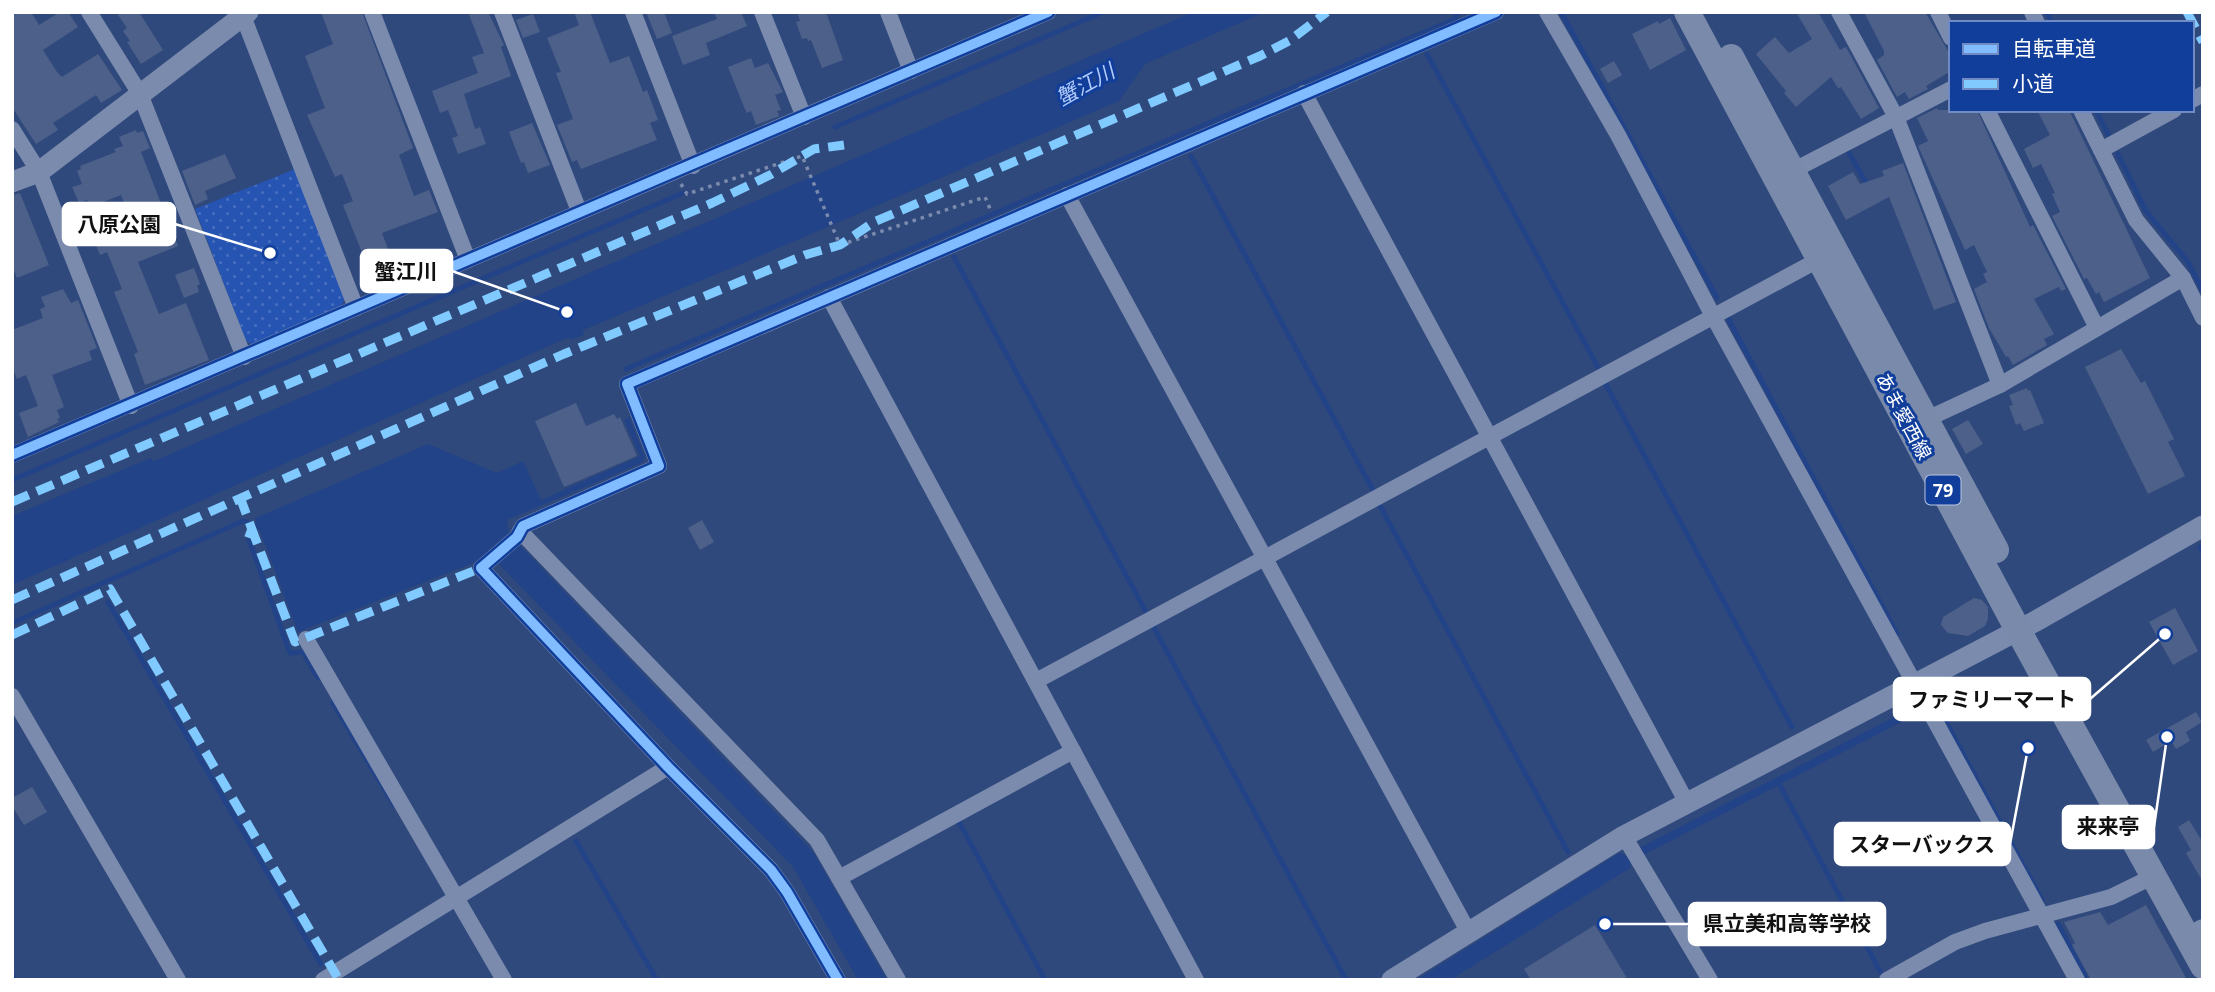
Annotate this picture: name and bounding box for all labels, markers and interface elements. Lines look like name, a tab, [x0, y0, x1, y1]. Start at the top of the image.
legend	[1949, 21, 2194, 112]
text: 自転車道	[2012, 34, 2096, 62]
water label: 蟹江川	[1051, 56, 1121, 112]
text: 小道	[2012, 69, 2054, 97]
callout: 八原公園	[63, 203, 175, 245]
text: 八原公園	[77, 210, 161, 238]
callout: 蟹江川	[361, 250, 452, 292]
text: 蟹江川	[375, 257, 438, 285]
street label: あま愛西線	[1870, 368, 1938, 464]
road number: 79	[1926, 476, 1960, 504]
callout: ファミリーマート	[1894, 678, 2090, 720]
text: ファミリーマート	[1908, 685, 2076, 713]
callout: 来来亭	[2063, 806, 2154, 848]
text: 来来亭	[2077, 812, 2140, 840]
callout: スターバックス	[1835, 823, 2010, 865]
text: スターバックス	[1849, 830, 1995, 858]
callout: 県立美和高等学校	[1689, 903, 1885, 945]
text: 県立美和高等学校	[1703, 909, 1871, 937]

